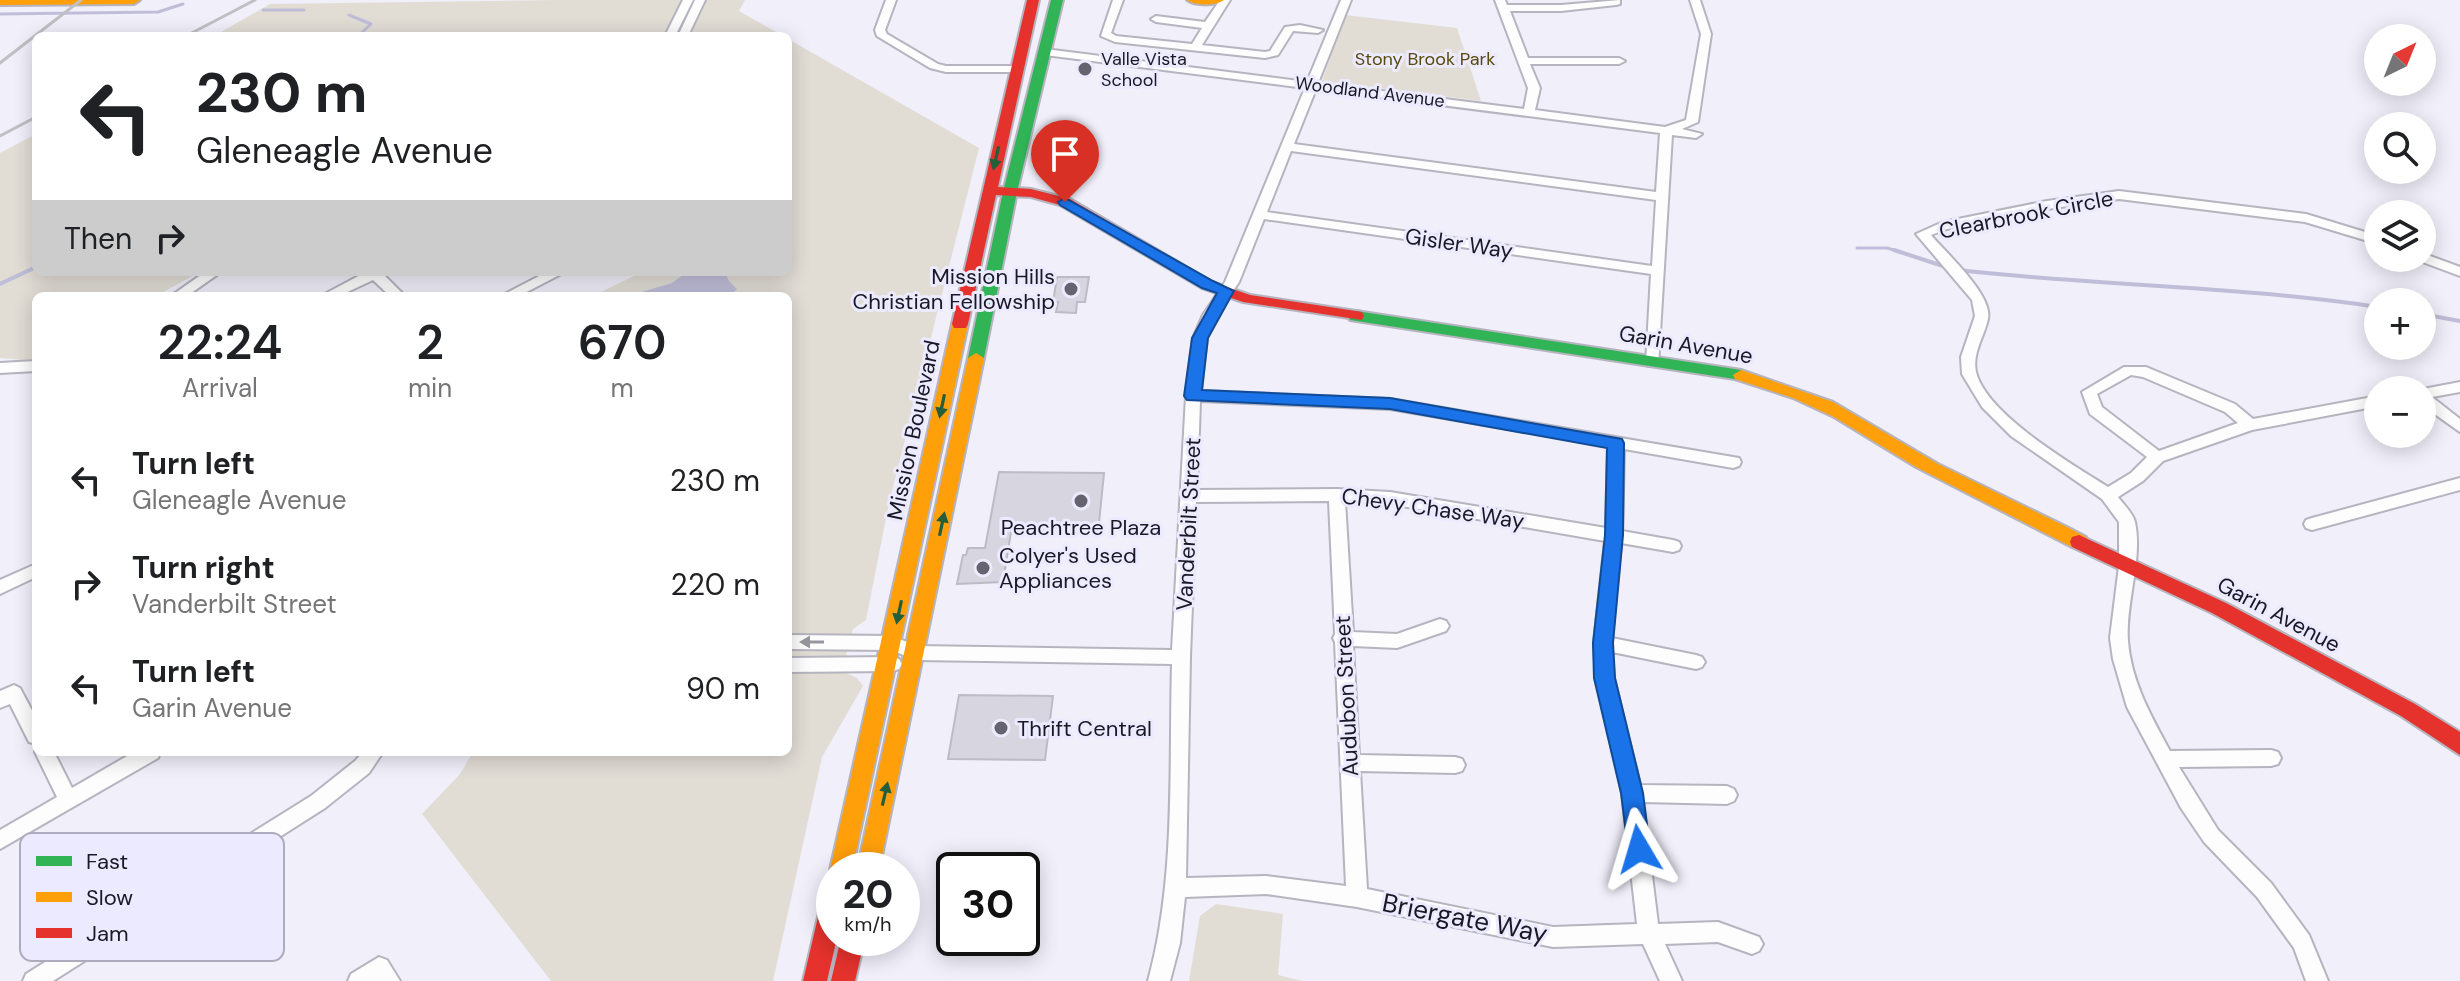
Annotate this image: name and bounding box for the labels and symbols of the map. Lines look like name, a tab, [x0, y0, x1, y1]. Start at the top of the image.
north arrow	[2364, 24, 2436, 96]
place label: Valle Vista School	[1101, 47, 1187, 92]
park label: Stony Brook Park	[1355, 47, 1495, 71]
marker: Valle Vista School	[1076, 60, 1094, 78]
street label: Woodland Avenue	[1294, 71, 1446, 113]
pin	[1031, 120, 1099, 202]
one-way arrow	[989, 145, 1001, 170]
street label: Clearbrook Circle	[1937, 183, 2116, 246]
street label: Gisler Way	[1403, 222, 1515, 265]
place label: Mission Hills Christian Fellowship	[852, 262, 1055, 316]
marker: Mission Hills Christian Fellowship	[1062, 280, 1080, 298]
street label: Garin Avenue	[1617, 318, 1755, 371]
street label: Mission Boulevard	[880, 338, 947, 523]
one-way arrow	[935, 394, 948, 419]
street label: Vanderbilt Street	[1169, 437, 1208, 611]
street label: Chevy Chase Way	[1340, 481, 1526, 536]
marker: Peachtree Plaza	[1072, 492, 1090, 510]
one-way arrow	[937, 512, 949, 537]
place label: Peachtree Plaza	[1001, 513, 1161, 542]
place label: Colyer's Used Appliances	[999, 541, 1137, 595]
marker: Colyer's Used Appliances	[974, 559, 992, 577]
street label: Garin Avenue	[2212, 570, 2345, 659]
one-way arrow	[892, 599, 905, 624]
street label: Audubon Street	[1328, 615, 1365, 777]
one-way arrow	[799, 636, 824, 648]
place label: Thrift Central	[1017, 714, 1152, 743]
marker: Thrift Central	[992, 719, 1010, 737]
one-way arrow	[879, 781, 892, 806]
position arrow	[1597, 807, 1681, 891]
legend	[20, 833, 284, 961]
text: Fast	[86, 847, 128, 876]
speed limit sign: 30	[936, 852, 1040, 956]
text: Slow	[86, 883, 133, 912]
street label: Briergate Way	[1380, 885, 1550, 951]
text: Jam	[86, 919, 129, 948]

